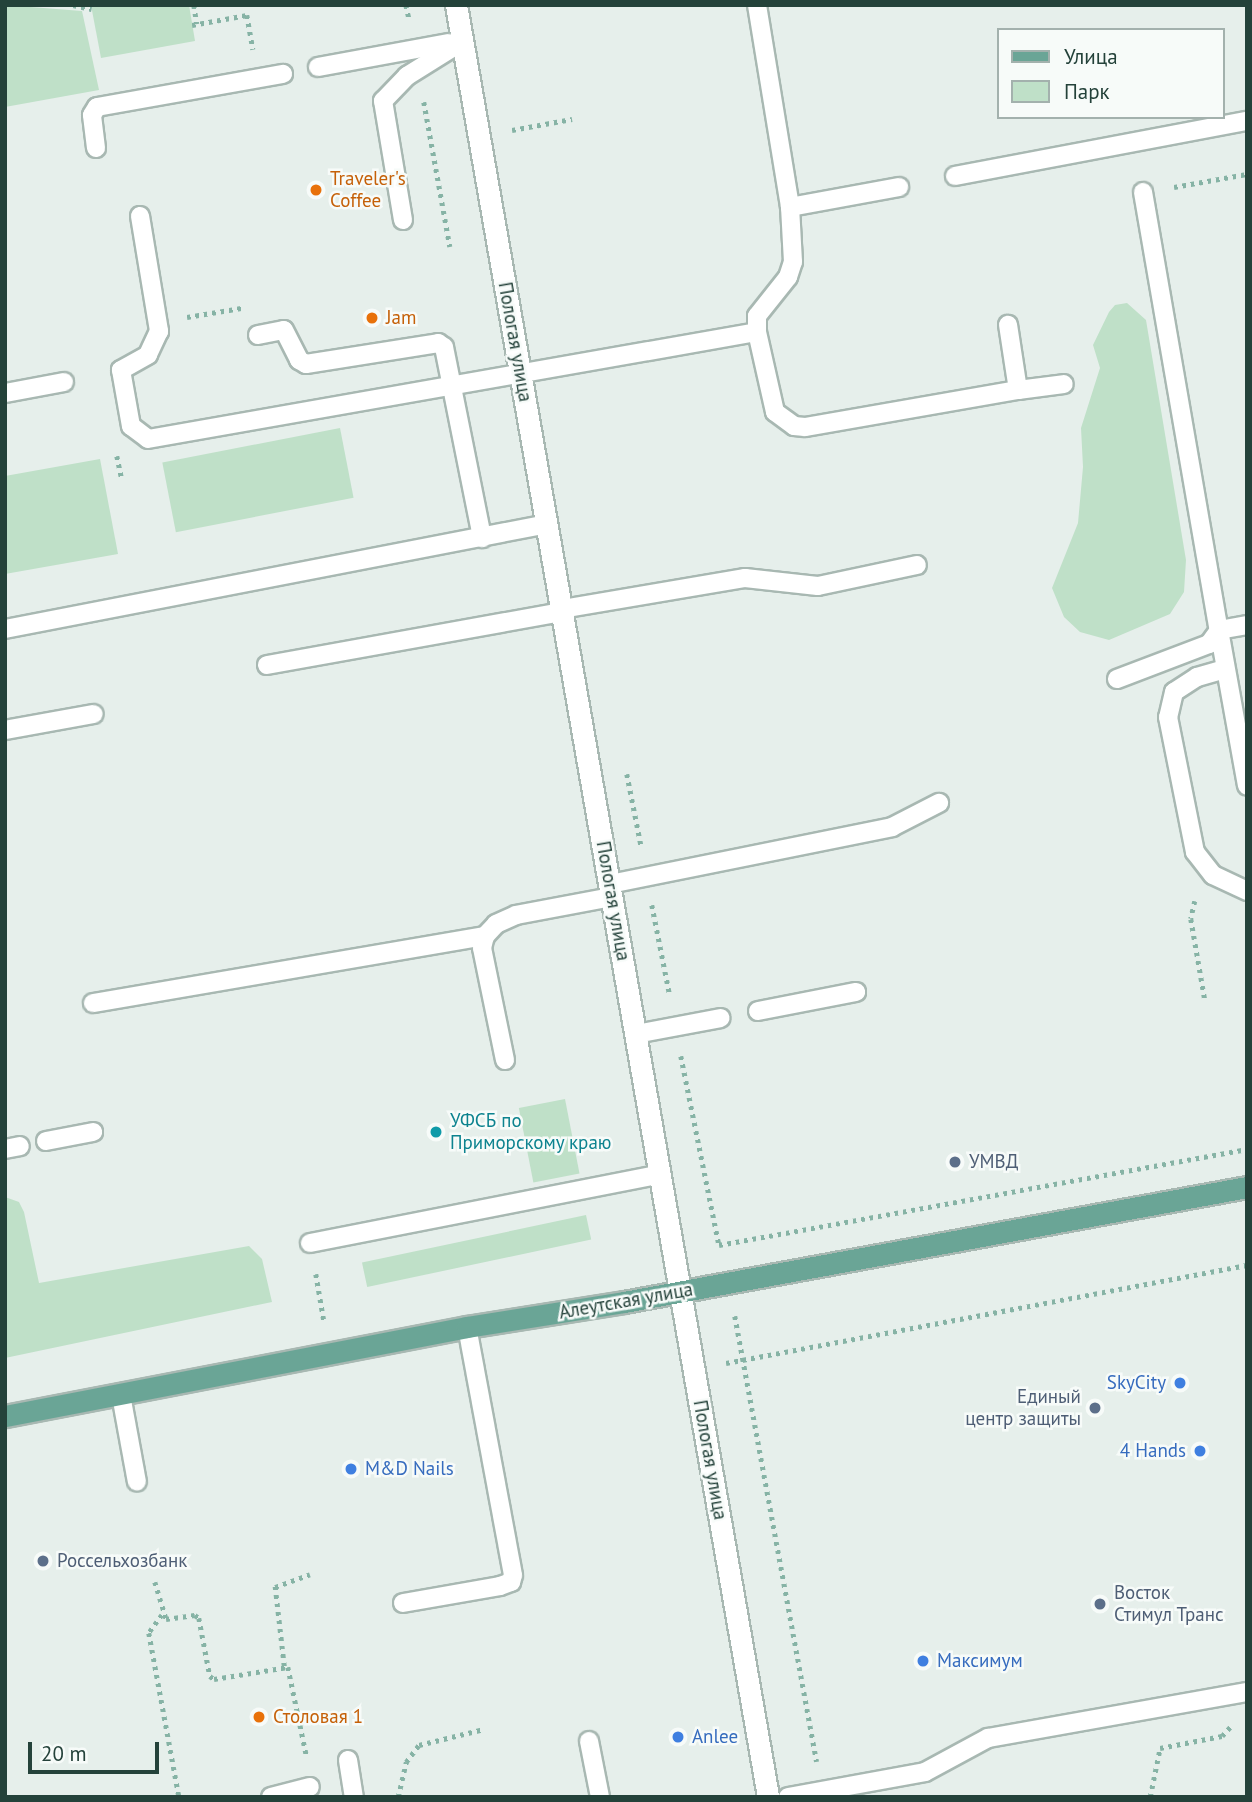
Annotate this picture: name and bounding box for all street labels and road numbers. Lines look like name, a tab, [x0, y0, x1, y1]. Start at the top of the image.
street label: Пологая улица	[493, 280, 537, 404]
street label: Пологая улица	[591, 839, 635, 963]
street label: Алеутская улица	[557, 1278, 695, 1324]
street label: Пологая улица	[688, 1398, 732, 1522]

